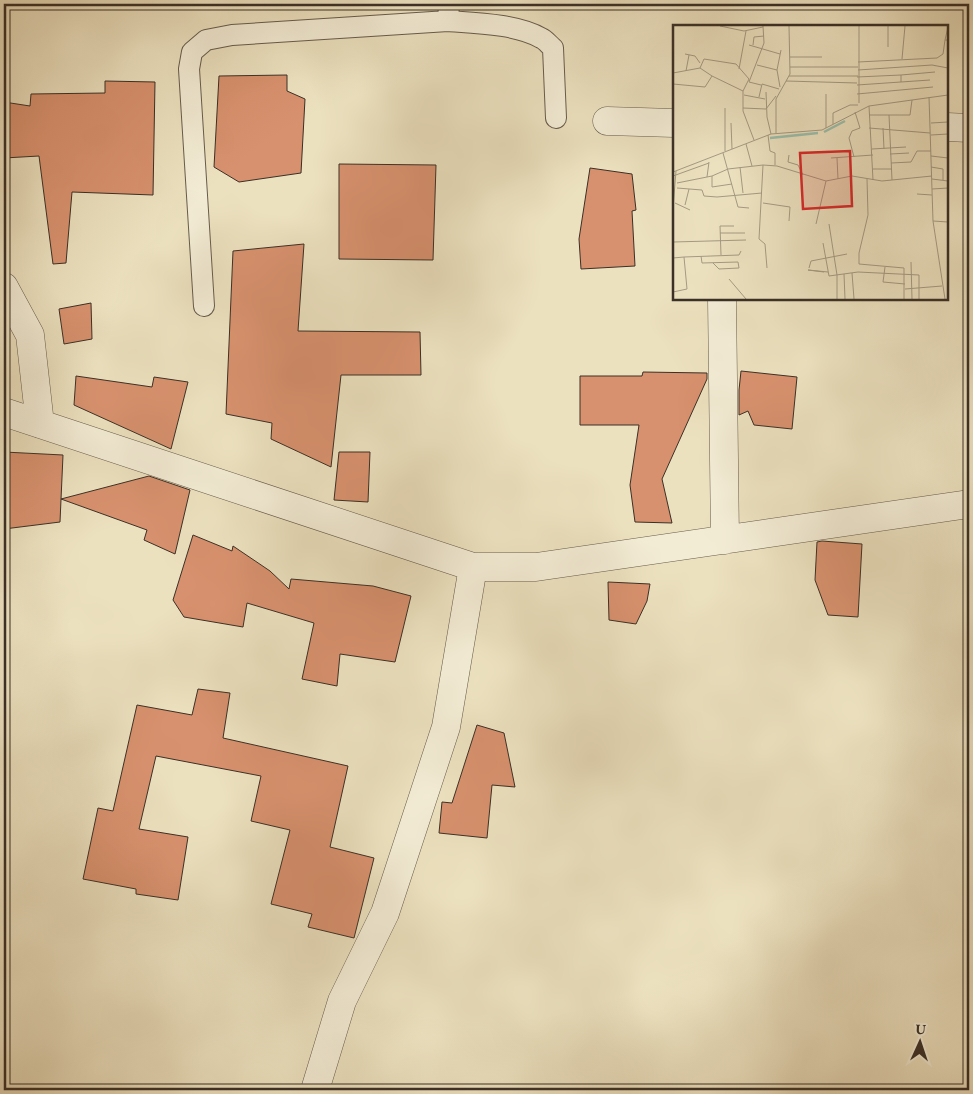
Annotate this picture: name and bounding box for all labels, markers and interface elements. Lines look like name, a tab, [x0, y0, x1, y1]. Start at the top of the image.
inset map	[673, 25, 948, 300]
north arrow	[896, 1016, 946, 1066]
text: U	[915, 1020, 927, 1038]

